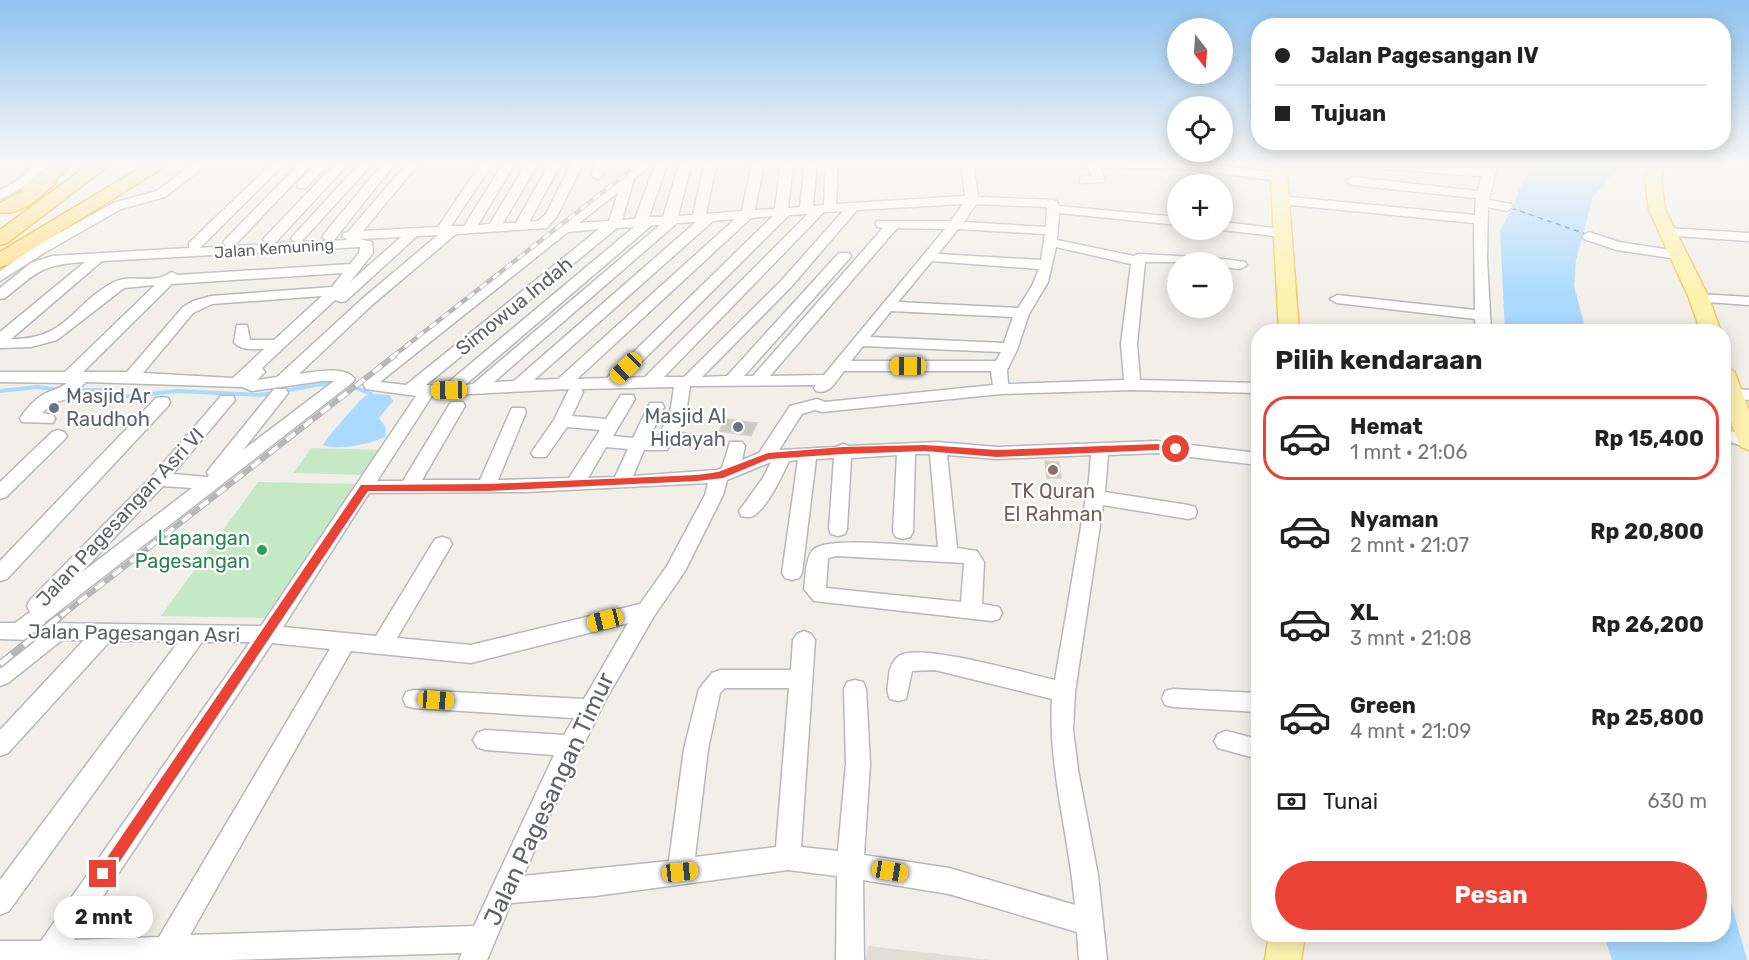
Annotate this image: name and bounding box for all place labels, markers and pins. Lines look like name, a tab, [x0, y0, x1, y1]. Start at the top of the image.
place label: Masjid Ar Raudhoh	[66, 384, 151, 431]
marker: Masjid Ar Raudhoh	[47, 401, 61, 415]
place label: Masjid Al Hidayah	[644, 404, 726, 451]
marker: Masjid Al Hidayah	[731, 420, 745, 434]
marker: TK Quran El Rahman	[1046, 463, 1060, 477]
place label: TK Quran El Rahman	[1003, 479, 1103, 526]
place label: Lapangan Pagesangan	[135, 526, 250, 573]
marker: Lapangan Pagesangan	[255, 543, 269, 557]

